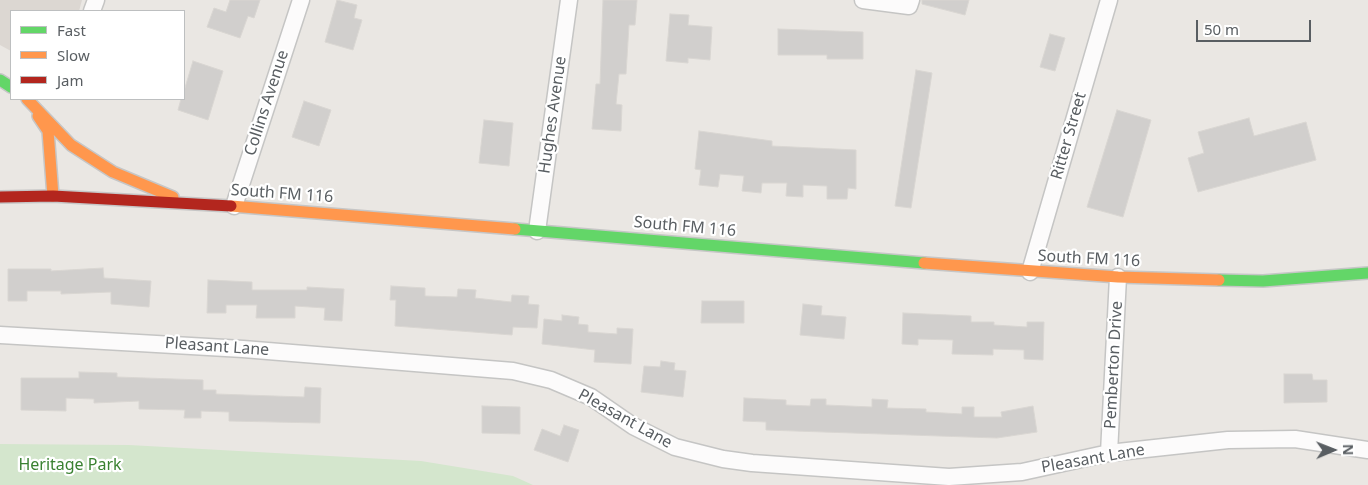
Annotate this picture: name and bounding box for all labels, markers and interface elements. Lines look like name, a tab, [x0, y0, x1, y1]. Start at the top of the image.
legend	[10, 10, 185, 100]
scale bar	[1198, 10, 1313, 42]
text: 50 m	[1204, 19, 1239, 39]
text: Fast	[57, 20, 86, 40]
text: Slow	[57, 45, 90, 65]
street label: Collins Avenue	[241, 48, 293, 158]
street label: Hughes Avenue	[535, 55, 571, 175]
text: Jam	[57, 70, 84, 90]
street label: Ritter Street	[1047, 90, 1091, 182]
street label: South FM 116	[230, 181, 334, 207]
street label: South FM 116	[633, 213, 737, 241]
street label: South FM 116	[1037, 247, 1141, 271]
street label: Pemberton Drive	[1101, 300, 1127, 430]
street label: Pleasant Lane	[164, 334, 270, 360]
street label: Pleasant Lane	[575, 385, 675, 453]
north arrow	[1308, 425, 1358, 475]
street label: Pleasant Lane	[1040, 440, 1146, 478]
text: N	[1339, 444, 1358, 456]
park label: Heritage Park	[18, 455, 122, 475]

